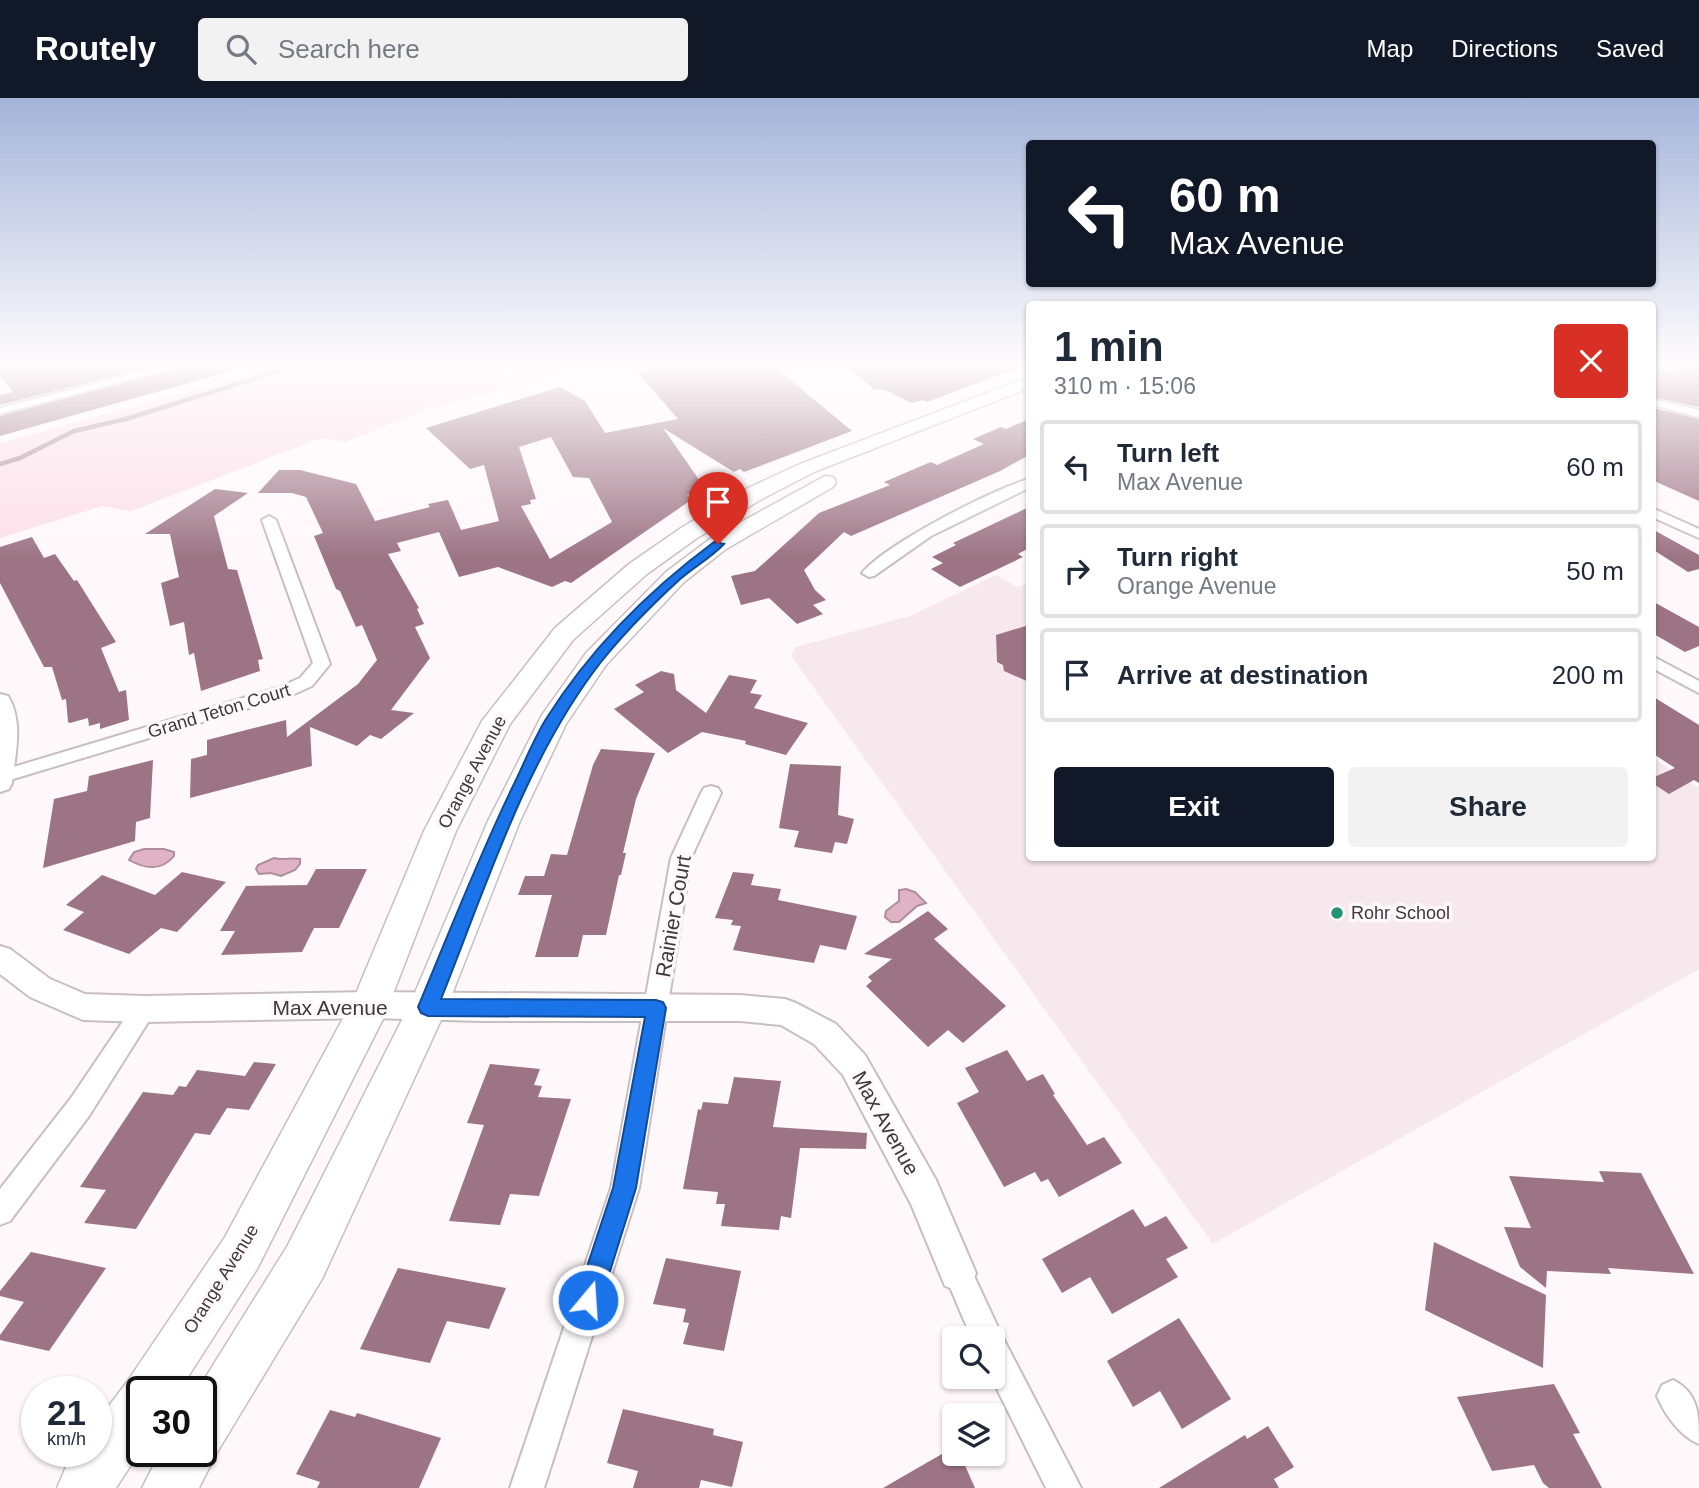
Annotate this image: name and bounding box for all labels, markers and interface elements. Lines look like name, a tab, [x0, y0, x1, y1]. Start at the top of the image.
search box	[198, 18, 688, 81]
text: Routely	[35, 30, 156, 67]
icon: search	[222, 30, 260, 68]
text: Search here	[278, 34, 420, 64]
text: Map	[1367, 35, 1413, 62]
text: Directions	[1451, 35, 1558, 62]
text: Saved	[1596, 35, 1664, 62]
icon: left	[1054, 168, 1145, 259]
text: 60 m	[1169, 168, 1281, 222]
text: Max Avenue	[1169, 225, 1345, 261]
text: 1 min	[1054, 323, 1164, 370]
button: close	[1554, 324, 1628, 398]
text: 310 m · 15:06	[1054, 373, 1196, 399]
text: Turn left	[1117, 438, 1219, 468]
icon: left	[1058, 448, 1096, 486]
text: 60 m	[1566, 452, 1624, 482]
text: Max Avenue	[1117, 469, 1243, 495]
pin	[688, 472, 748, 544]
icon: arrive	[699, 483, 737, 521]
text: Turn right	[1117, 542, 1238, 572]
icon: right	[1058, 552, 1096, 590]
text: 50 m	[1566, 556, 1624, 586]
text: Orange Avenue	[1117, 573, 1276, 599]
icon: arrive	[1058, 656, 1096, 694]
text: Arrive at destination	[1117, 660, 1368, 690]
text: 200 m	[1552, 660, 1624, 690]
street label: Grand Teton Court	[145, 680, 293, 742]
street label: Orange Avenue	[434, 712, 510, 832]
button: Exit	[1054, 767, 1334, 847]
button: Share	[1348, 767, 1628, 847]
street label: Rainier Court	[651, 853, 695, 979]
place label: Rohr School	[1351, 903, 1450, 923]
marker: Rohr School	[1329, 905, 1345, 921]
street label: Max Avenue	[272, 996, 388, 1019]
street label: Max Avenue	[848, 1067, 924, 1179]
street label: Orange Avenue	[179, 1221, 263, 1337]
position arrow	[551, 1263, 625, 1337]
map controls	[942, 1326, 1005, 1466]
button: search	[942, 1326, 1005, 1389]
speed limit sign: 30	[126, 1376, 217, 1467]
text: 21	[47, 1393, 86, 1432]
button: layers	[942, 1403, 1005, 1466]
text: km/h	[47, 1429, 86, 1449]

